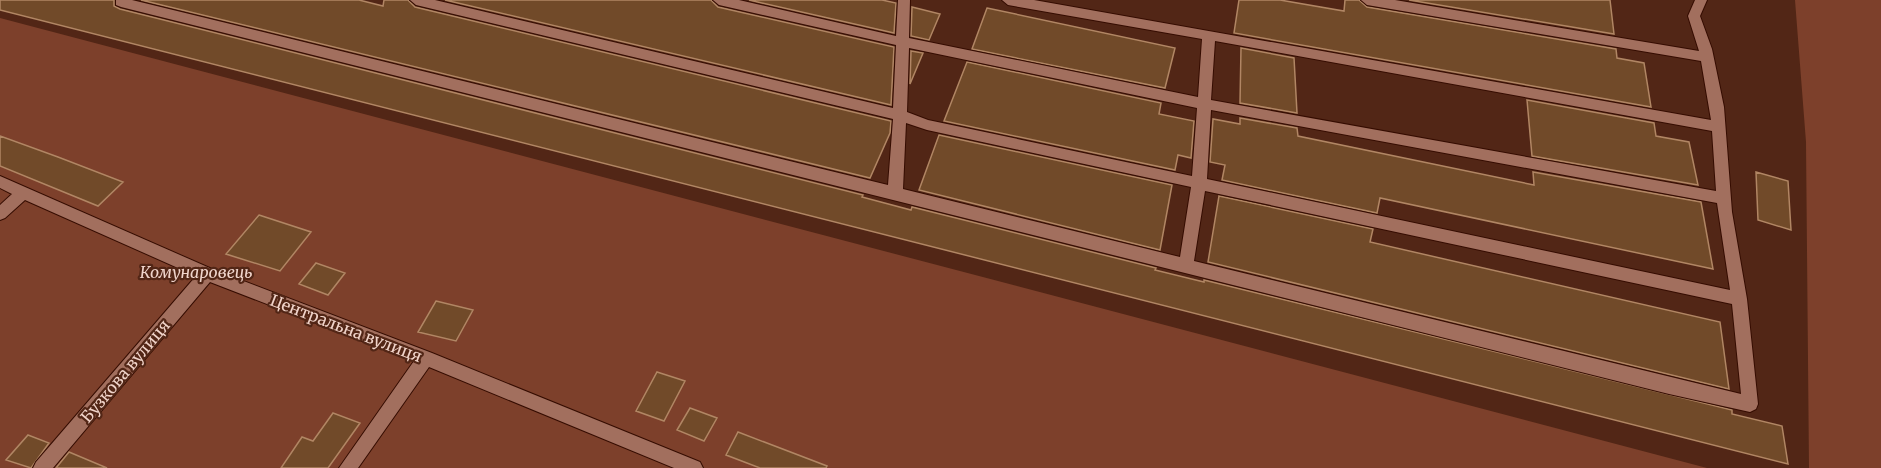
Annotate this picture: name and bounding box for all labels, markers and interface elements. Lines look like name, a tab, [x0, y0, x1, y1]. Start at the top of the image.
park label: Комунаровець	[140, 262, 252, 282]
street label: Центральна вулиця	[267, 290, 425, 366]
street label: Бузкова вулиця	[76, 315, 174, 427]

